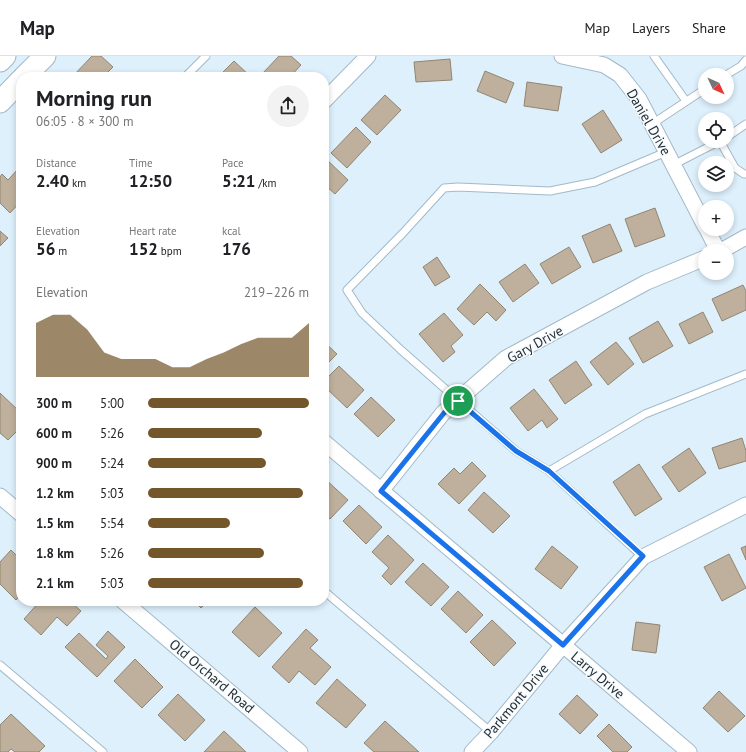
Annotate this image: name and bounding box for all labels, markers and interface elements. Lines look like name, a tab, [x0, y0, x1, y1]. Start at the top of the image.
text: Map	[20, 16, 55, 40]
text: Map	[584, 19, 610, 37]
text: Layers	[632, 19, 670, 37]
text: Share	[692, 19, 726, 37]
north arrow	[698, 68, 734, 104]
map controls	[698, 68, 734, 280]
text: Morning run	[36, 84, 152, 112]
button: share	[267, 85, 309, 127]
street label: Daniel Drive	[623, 86, 675, 158]
button: locate	[698, 112, 734, 148]
text: 06:05 · 8 × 300 m	[36, 113, 133, 130]
text: Distance	[36, 156, 76, 170]
text: Time	[129, 156, 153, 170]
text: Pace	[222, 156, 244, 170]
button: layers	[698, 156, 734, 192]
text: 2.40	[36, 170, 69, 192]
text: 12:50	[129, 170, 172, 192]
text: 5:21	[222, 170, 256, 192]
text: km	[69, 176, 86, 190]
text: /km	[256, 176, 277, 190]
button: +	[698, 200, 734, 236]
text: Elevation	[36, 224, 80, 238]
text: Heart rate	[129, 224, 177, 238]
text: kcal	[222, 224, 241, 238]
text: 56	[36, 238, 55, 260]
text: 152	[129, 238, 158, 260]
text: 176	[222, 238, 251, 260]
text: m	[55, 244, 67, 258]
text: bpm	[158, 244, 182, 258]
button: −	[698, 244, 734, 280]
text: Elevation	[36, 284, 88, 301]
text: 219–226 m	[244, 284, 309, 301]
street label: Gary Drive	[504, 321, 566, 367]
pin	[441, 384, 475, 418]
icon: arrive	[447, 390, 469, 412]
text: 300 m	[36, 395, 72, 412]
text: 5:00	[100, 395, 124, 412]
text: 600 m	[36, 425, 72, 442]
text: 5:26	[100, 425, 124, 442]
text: 900 m	[36, 455, 72, 472]
text: 5:24	[100, 455, 124, 472]
text: 1.2 km	[36, 485, 74, 502]
text: 5:03	[100, 485, 124, 502]
text: 1.5 km	[36, 515, 74, 532]
text: 5:54	[100, 515, 124, 532]
text: 1.8 km	[36, 545, 74, 562]
text: 5:26	[100, 545, 124, 562]
text: 2.1 km	[36, 575, 74, 592]
text: 5:03	[100, 575, 124, 592]
street label: Old Orchard Road	[166, 635, 258, 717]
street label: Larry Drive	[567, 647, 629, 703]
street label: Parkmont Drive	[479, 660, 553, 742]

